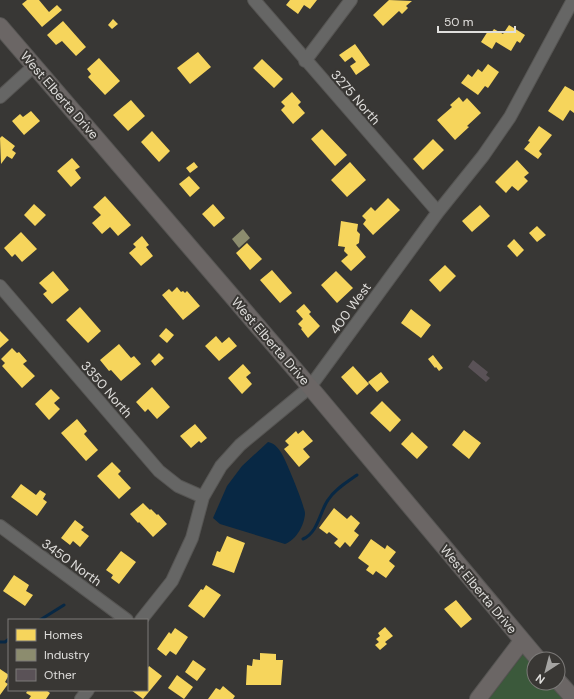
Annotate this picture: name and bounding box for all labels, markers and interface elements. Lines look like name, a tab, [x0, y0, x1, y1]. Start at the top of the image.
scale bar	[438, 8, 515, 34]
text: 50 m	[444, 14, 473, 30]
street label: West Elberta Drive	[17, 48, 102, 143]
street label: 3275 North	[327, 66, 384, 128]
street label: 400 West	[326, 279, 375, 337]
street label: West Elberta Drive	[228, 294, 313, 389]
street label: 3350 North	[77, 357, 136, 421]
street label: 3450 North	[38, 535, 105, 590]
street label: West Elberta Drive	[436, 541, 521, 637]
legend	[8, 619, 148, 691]
text: Homes	[44, 627, 83, 643]
text: Industry	[44, 647, 90, 663]
north arrow	[526, 651, 566, 691]
text: Other	[44, 667, 77, 683]
text: N	[533, 671, 547, 687]

